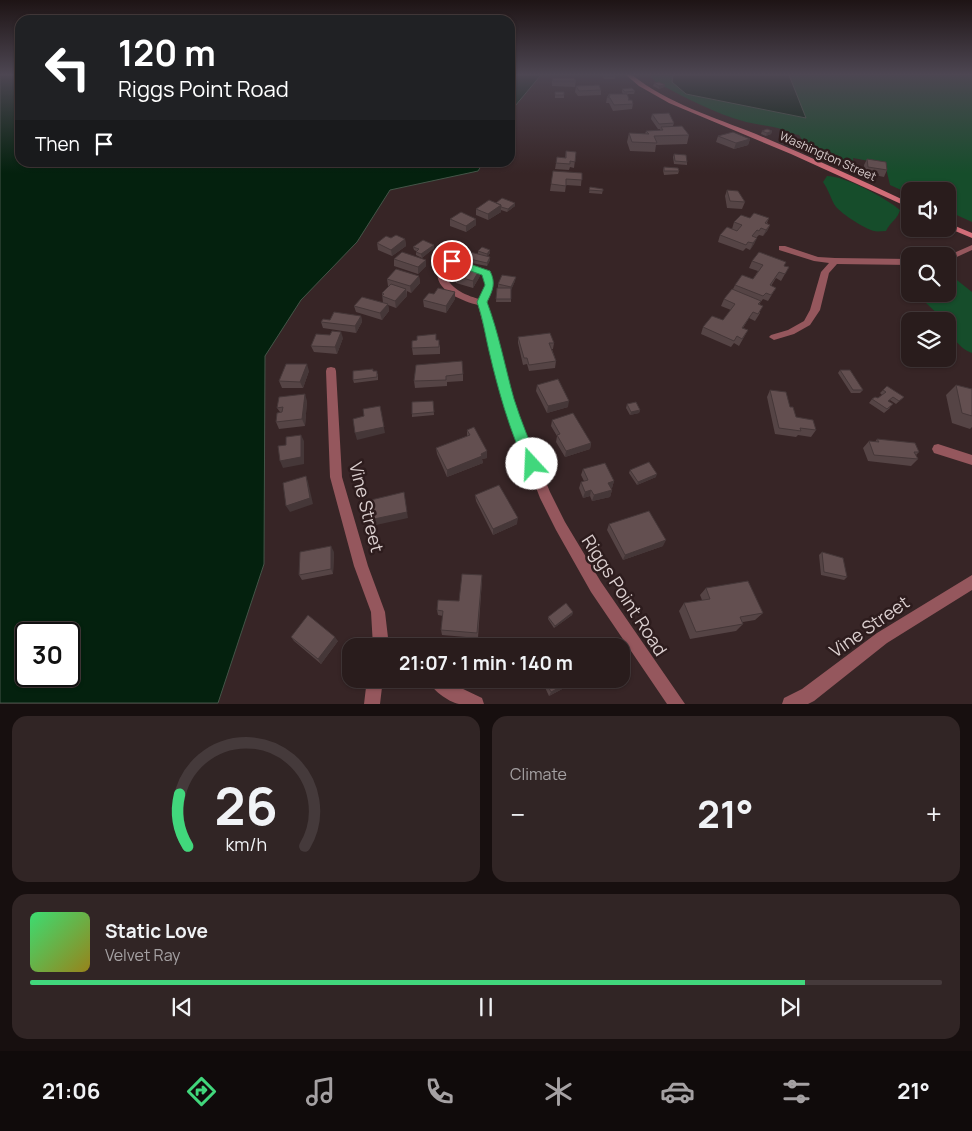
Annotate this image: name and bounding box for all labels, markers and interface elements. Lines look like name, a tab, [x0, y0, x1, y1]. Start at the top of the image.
text: 120 m	[118, 29, 216, 77]
icon: left	[35, 35, 100, 100]
text: Riggs Point Road	[118, 74, 289, 104]
street label: Washington Street	[777, 127, 879, 185]
icon: arrive	[90, 130, 118, 158]
text: Then	[35, 131, 80, 157]
map controls	[901, 182, 956, 367]
button: sound	[901, 182, 956, 237]
pin	[431, 240, 473, 282]
icon: arrive	[438, 247, 466, 275]
button: search	[901, 247, 956, 302]
button: layers	[901, 312, 956, 367]
position arrow	[505, 437, 557, 489]
street label: Vine Street	[344, 459, 390, 555]
street label: Riggs Point Road	[577, 530, 673, 660]
street label: Vine Street	[824, 590, 914, 662]
speed limit sign: 30	[15, 622, 80, 687]
text: 21:07 · 1 min · 140 m	[399, 650, 573, 676]
text: Climate	[510, 763, 567, 785]
text: 26	[214, 770, 278, 841]
text: 21°	[697, 787, 754, 839]
text: −	[510, 795, 525, 833]
text: +	[926, 795, 942, 833]
text: km/h	[225, 832, 267, 856]
text: Static Love	[105, 918, 208, 944]
text: Velvet Ray	[105, 944, 181, 966]
icon: previous	[168, 993, 196, 1021]
icon: pause	[472, 993, 500, 1021]
icon: next	[776, 993, 804, 1021]
icon: directions	[184, 1074, 219, 1109]
icon: music	[303, 1074, 338, 1109]
icon: phone	[422, 1074, 457, 1109]
icon: climate	[541, 1074, 576, 1109]
icon: car	[660, 1074, 695, 1109]
icon: filters	[779, 1074, 814, 1109]
text: 21:06	[42, 1076, 100, 1106]
text: 21°	[897, 1076, 930, 1106]

